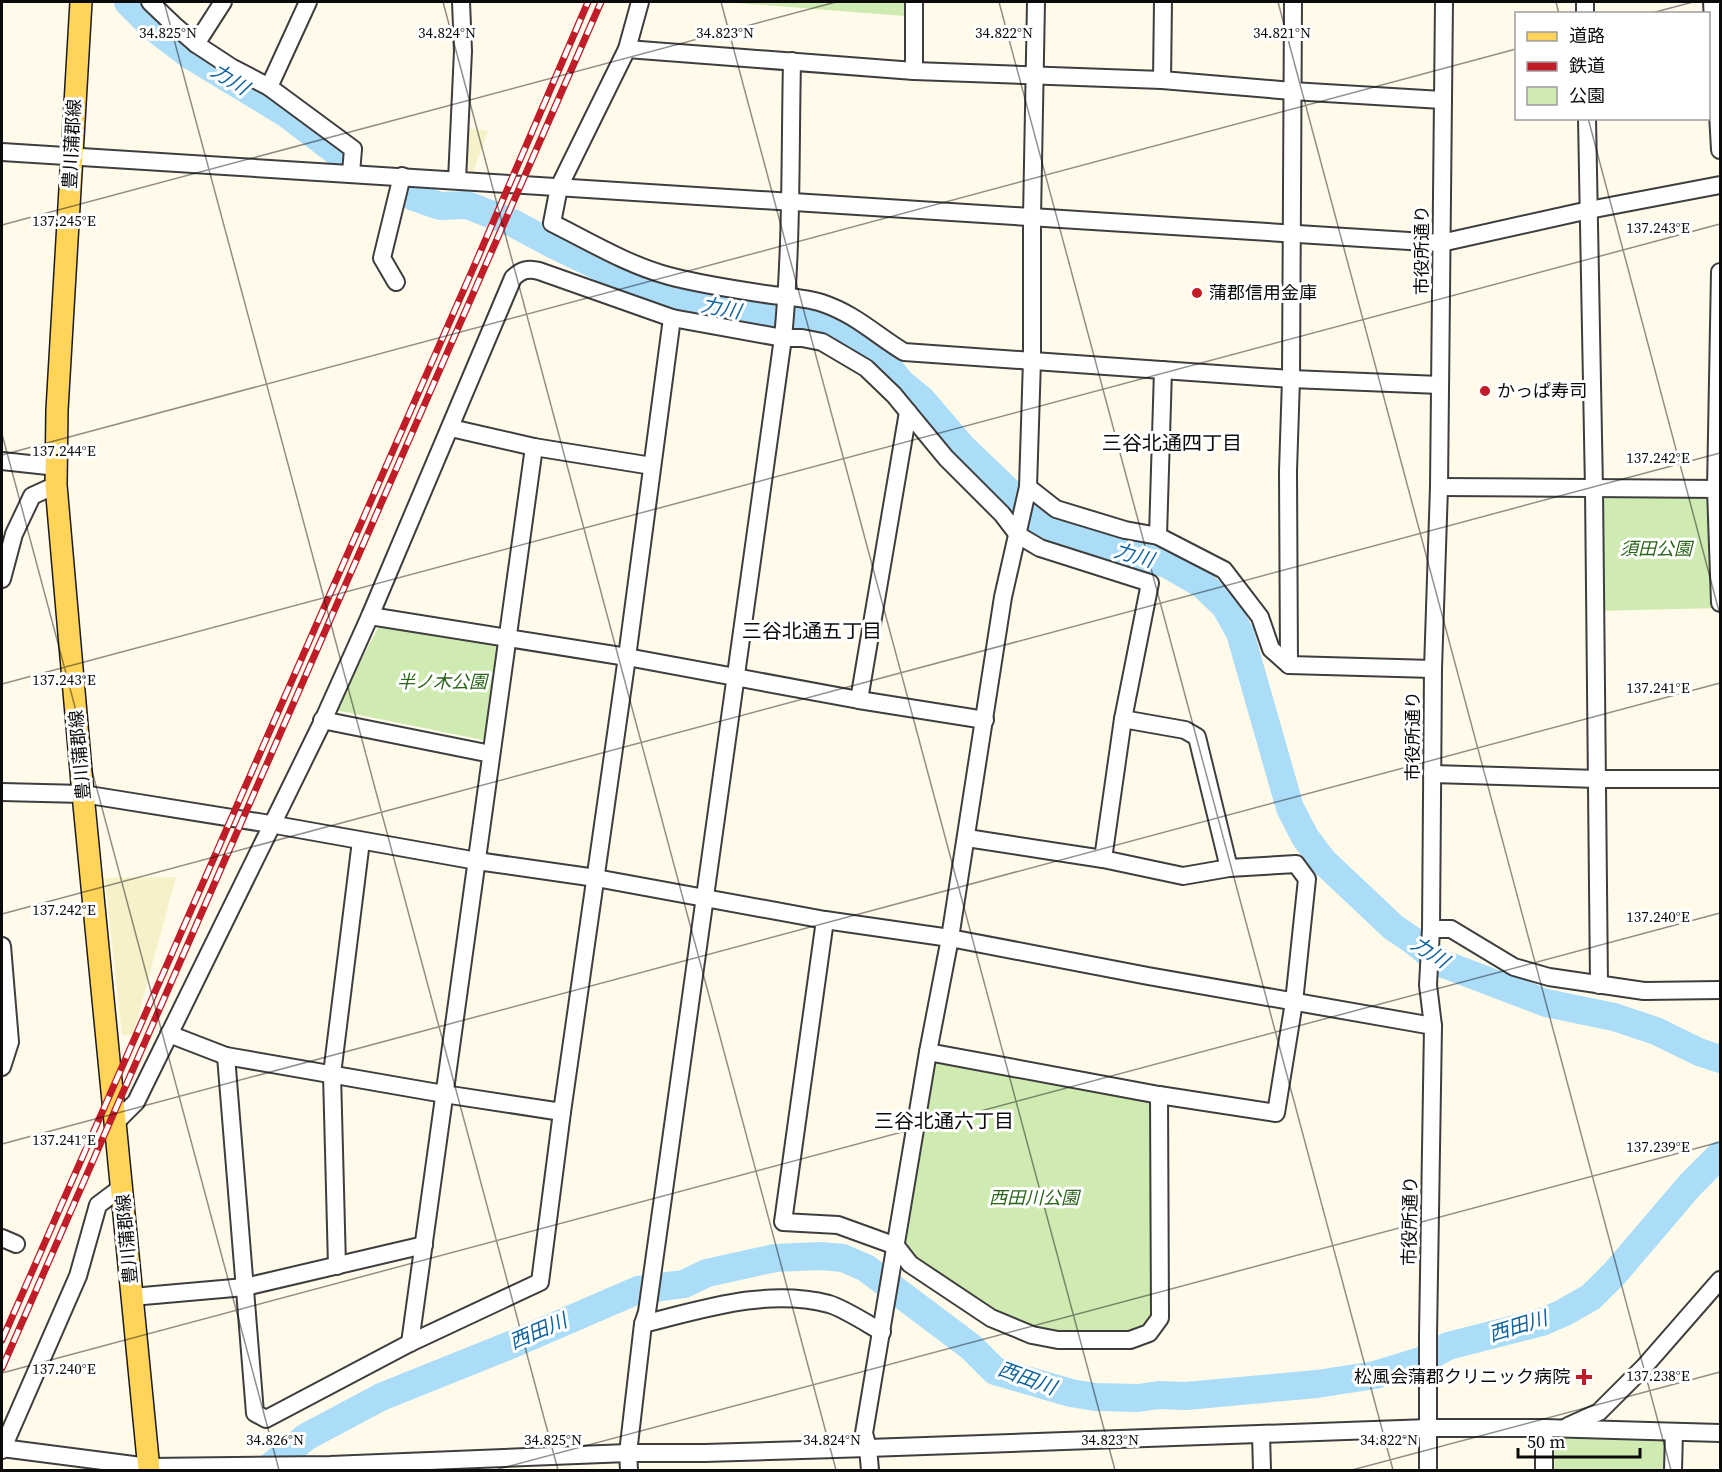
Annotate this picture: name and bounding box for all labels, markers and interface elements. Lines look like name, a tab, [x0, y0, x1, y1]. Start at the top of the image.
legend	[1515, 12, 1710, 120]
text: 34.825°N	[139, 22, 197, 43]
text: 34.824°N	[418, 22, 476, 43]
text: 34.823°N	[696, 22, 754, 43]
text: 34.822°N	[975, 22, 1033, 43]
text: 34.821°N	[1253, 22, 1311, 43]
text: 道路	[1569, 23, 1605, 48]
text: 鉄道	[1569, 53, 1605, 78]
water label: 力川	[206, 57, 256, 103]
text: 公園	[1569, 83, 1605, 108]
street label: 豊川蒲郡線	[57, 98, 86, 190]
street label: 市役所通り	[1409, 205, 1434, 295]
text: 137.245°E	[32, 210, 96, 231]
text: 137.243°E	[1626, 217, 1690, 238]
place label: 蒲郡信用金庫	[1209, 280, 1317, 305]
marker: 蒲郡信用金庫	[1190, 286, 1204, 300]
water label: 力川	[699, 290, 745, 326]
place label: かっぱ寿司	[1497, 378, 1587, 403]
marker: かっぱ寿司	[1478, 384, 1492, 398]
district label: 三谷北通四丁目	[1102, 429, 1242, 457]
text: 137.244°E	[32, 440, 96, 461]
text: 137.242°E	[1626, 447, 1690, 468]
water label: 力川	[1111, 536, 1159, 575]
park label: 須田公園	[1620, 536, 1695, 561]
district label: 三谷北通五丁目	[742, 617, 882, 645]
text: 137.243°E	[32, 669, 96, 690]
park label: 半ノ木公園	[397, 669, 490, 694]
text: 137.241°E	[1626, 677, 1690, 698]
street label: 市役所通り	[1400, 691, 1425, 781]
street label: 豊川蒲郡線	[63, 709, 96, 801]
text: 137.242°E	[32, 899, 96, 920]
text: 137.240°E	[1626, 906, 1690, 927]
water label: 力川	[1406, 929, 1456, 976]
district label: 三谷北通六丁目	[874, 1107, 1014, 1135]
text: 137.241°E	[32, 1129, 96, 1150]
text: 137.239°E	[1626, 1136, 1690, 1157]
street label: 市役所通り	[1396, 1176, 1423, 1266]
park label: 西田川公園	[989, 1185, 1082, 1210]
street label: 豊川蒲郡線	[110, 1193, 143, 1285]
water label: 西田川	[1485, 1303, 1553, 1348]
water label: 西田川	[505, 1306, 573, 1356]
water label: 西田川	[994, 1355, 1062, 1402]
text: 137.240°E	[32, 1358, 96, 1379]
place label: 松風会蒲郡クリニック病院	[1354, 1364, 1570, 1389]
text: 137.238°E	[1626, 1365, 1690, 1386]
marker: 松風会蒲郡クリニック病院	[1575, 1368, 1593, 1386]
scale bar	[1518, 1421, 1640, 1459]
text: 34.826°N	[246, 1429, 304, 1450]
text: 34.825°N	[524, 1429, 582, 1450]
text: 34.824°N	[803, 1429, 861, 1450]
text: 34.823°N	[1081, 1429, 1139, 1450]
text: 34.822°N	[1360, 1429, 1418, 1450]
text: 50 m	[1527, 1429, 1565, 1454]

